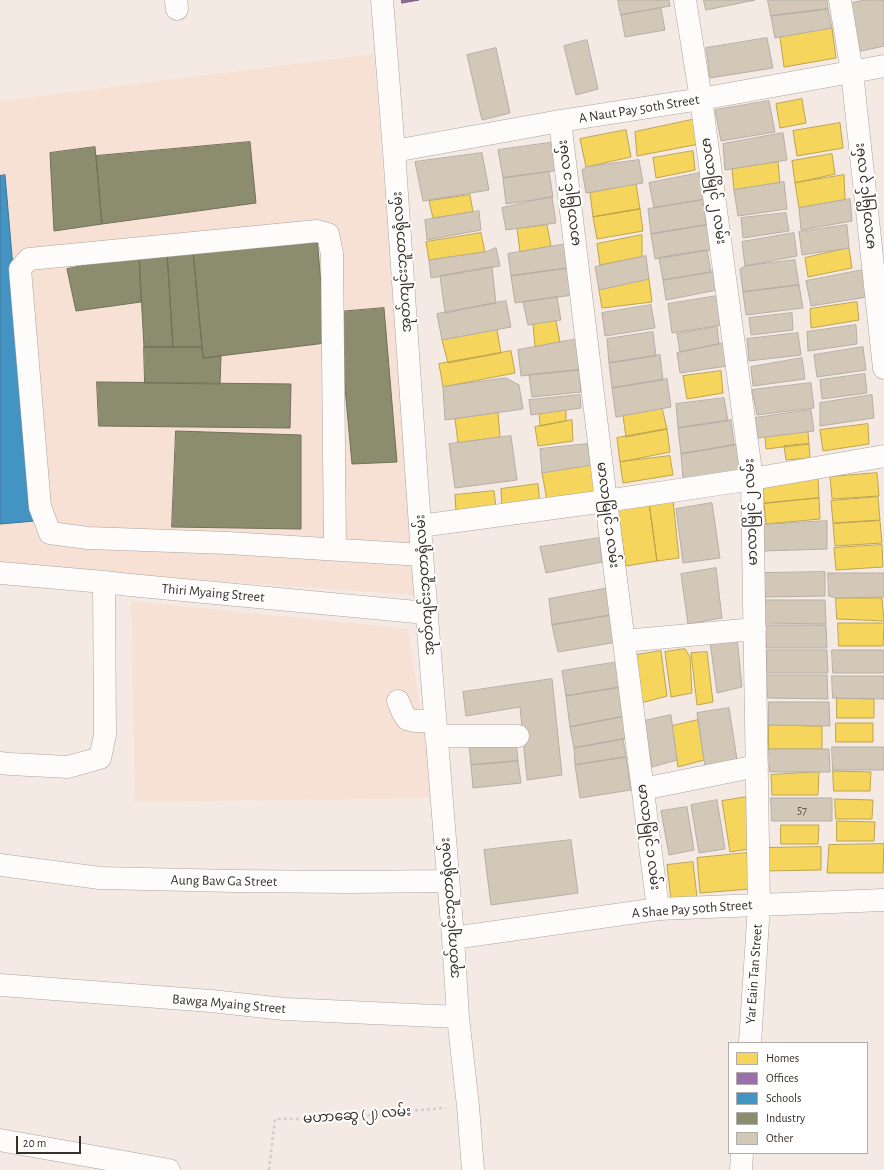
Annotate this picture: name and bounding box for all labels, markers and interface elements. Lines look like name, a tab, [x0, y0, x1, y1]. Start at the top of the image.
street label: A Naut Pay 50th Street	[578, 91, 700, 127]
street label: မာလာမြိုင် ၂ လမ်း	[698, 137, 730, 245]
street label: မာလာမြိုင် ၁ လမ်း	[554, 139, 584, 247]
street label: မာလာမြိုင် ၃ လမ်း	[851, 142, 879, 250]
street label: အုတ်ကျင်းဘူတာရုံလမ်း	[389, 191, 415, 333]
street label: မာလာမြိုင် ၂ လမ်း	[741, 458, 761, 566]
street label: မာလာမြိုင် ၁ လမ်း	[593, 461, 623, 569]
street label: အုတ်ကျင်းဘူတာရုံလမ်း	[412, 514, 438, 656]
street label: Thiri Myaing Street	[161, 580, 265, 606]
street label: မာလာမြိုင် ၁ လမ်း	[634, 783, 664, 891]
house number: 57	[797, 803, 807, 817]
street label: အုတ်ကျင်းဘူတာရုံလမ်း	[437, 837, 463, 979]
street label: Aung Baw Ga Street	[171, 872, 277, 890]
street label: A Shae Pay 50th Street	[631, 896, 753, 922]
street label: Yar Eain Tan Street	[742, 923, 766, 1025]
street label: Bawga Myaing Street	[171, 991, 287, 1017]
legend	[728, 1042, 868, 1154]
text: Homes	[766, 1052, 799, 1064]
text: Offices	[766, 1072, 799, 1084]
text: Schools	[766, 1092, 801, 1104]
street label: မဟာဆွေ (၂) လမ်း	[302, 1103, 412, 1127]
text: Industry	[766, 1112, 805, 1124]
scale bar	[18, 1128, 83, 1154]
text: Other	[766, 1132, 793, 1144]
text: 20 m	[23, 1137, 46, 1149]

